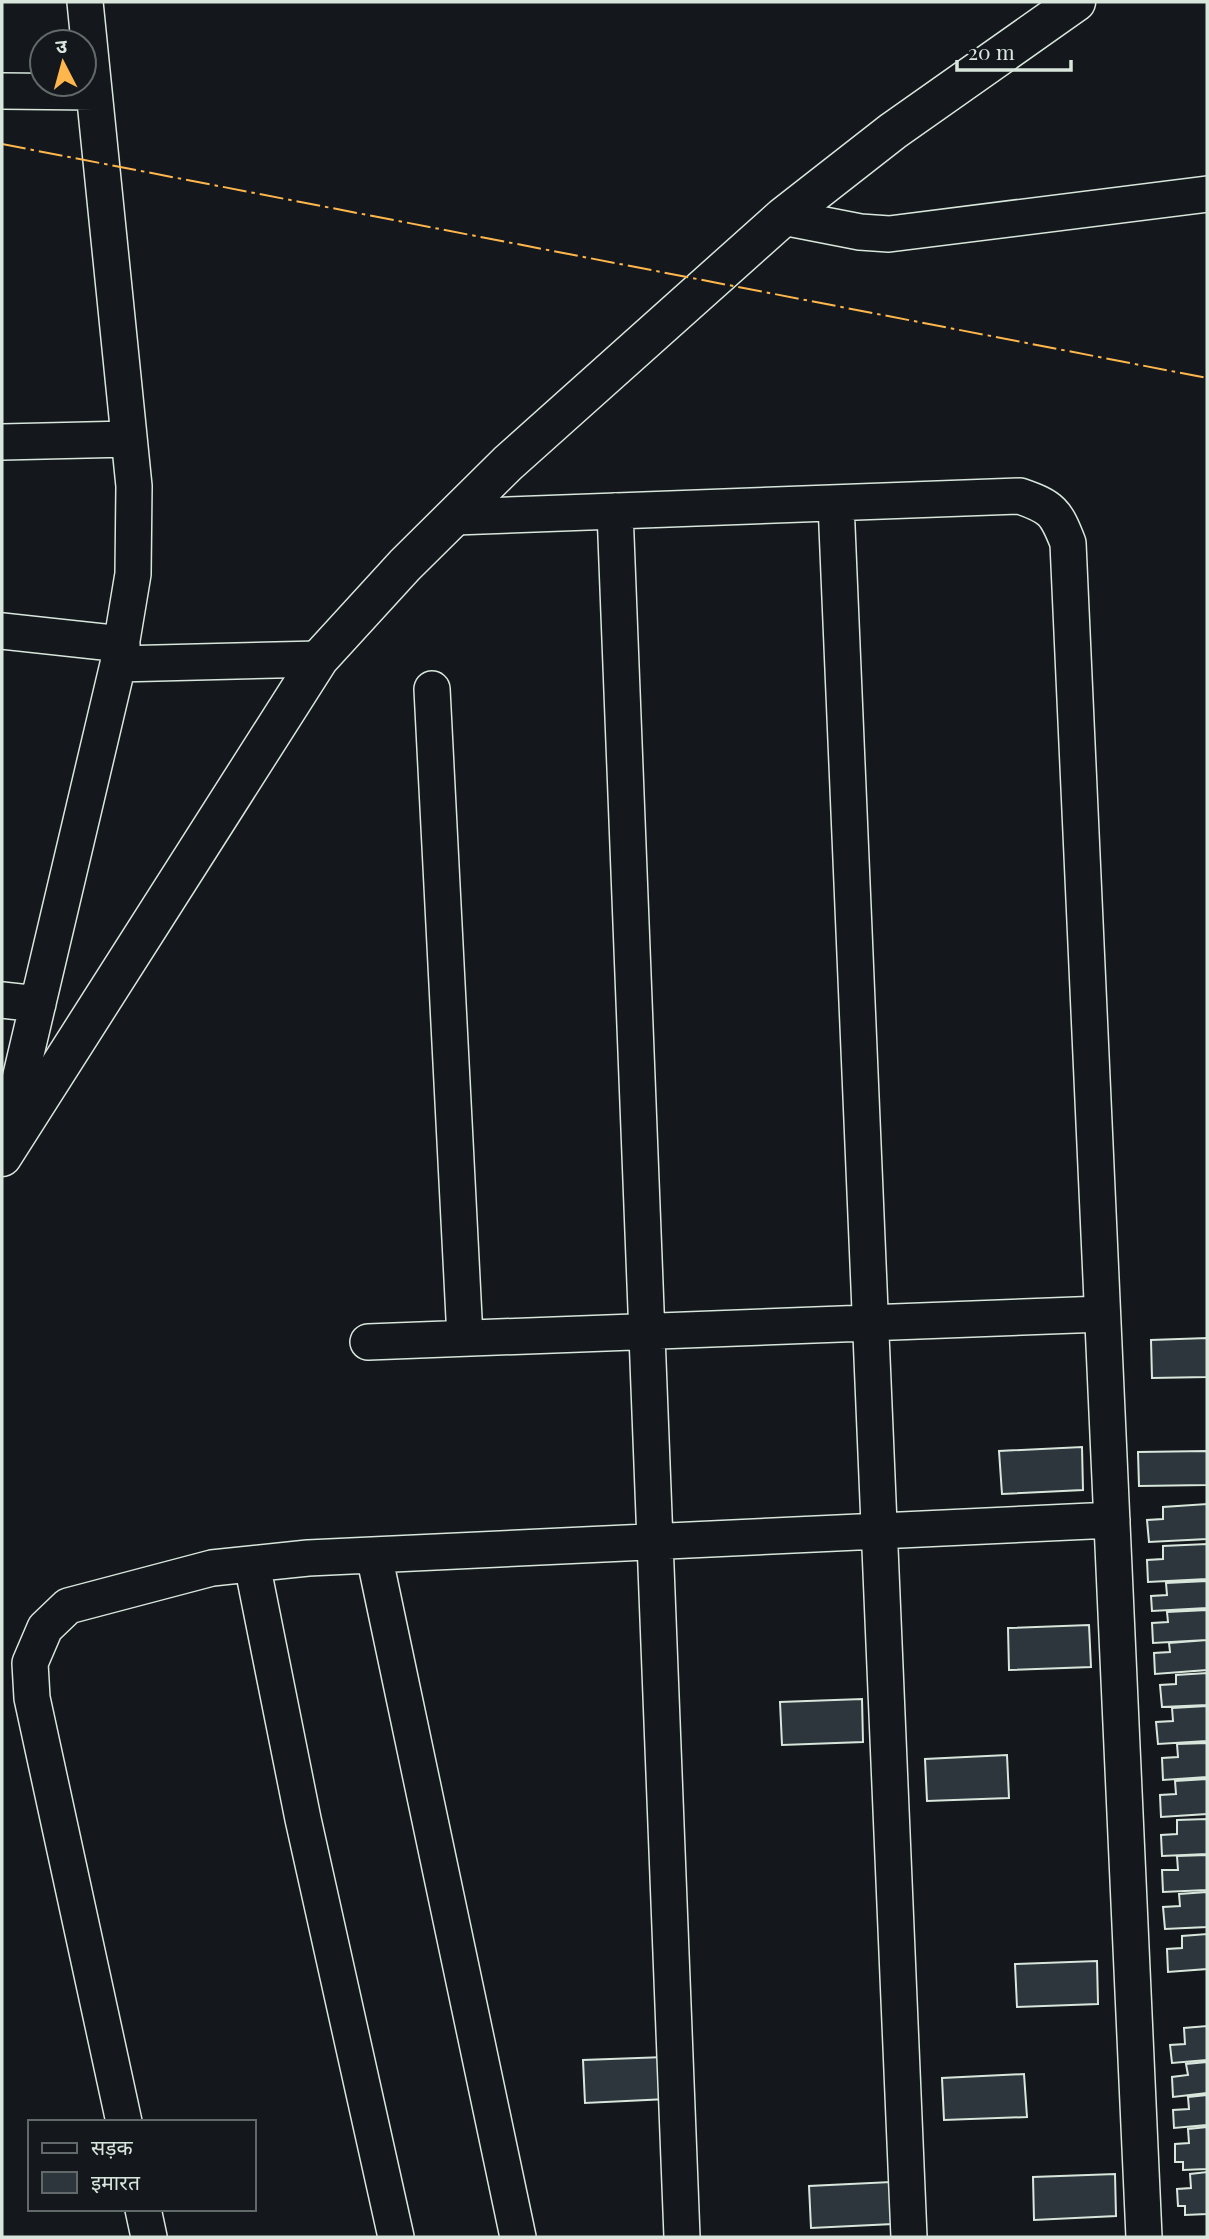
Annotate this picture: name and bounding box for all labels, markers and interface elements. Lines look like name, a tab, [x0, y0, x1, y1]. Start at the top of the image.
north arrow	[28, 28, 98, 98]
scale bar	[957, 28, 1071, 72]
text: उ	[54, 31, 69, 59]
text: 20 m	[968, 37, 1015, 65]
legend	[28, 2120, 256, 2211]
text: सड़क	[91, 2132, 133, 2160]
text: इमारत	[91, 2167, 141, 2195]

